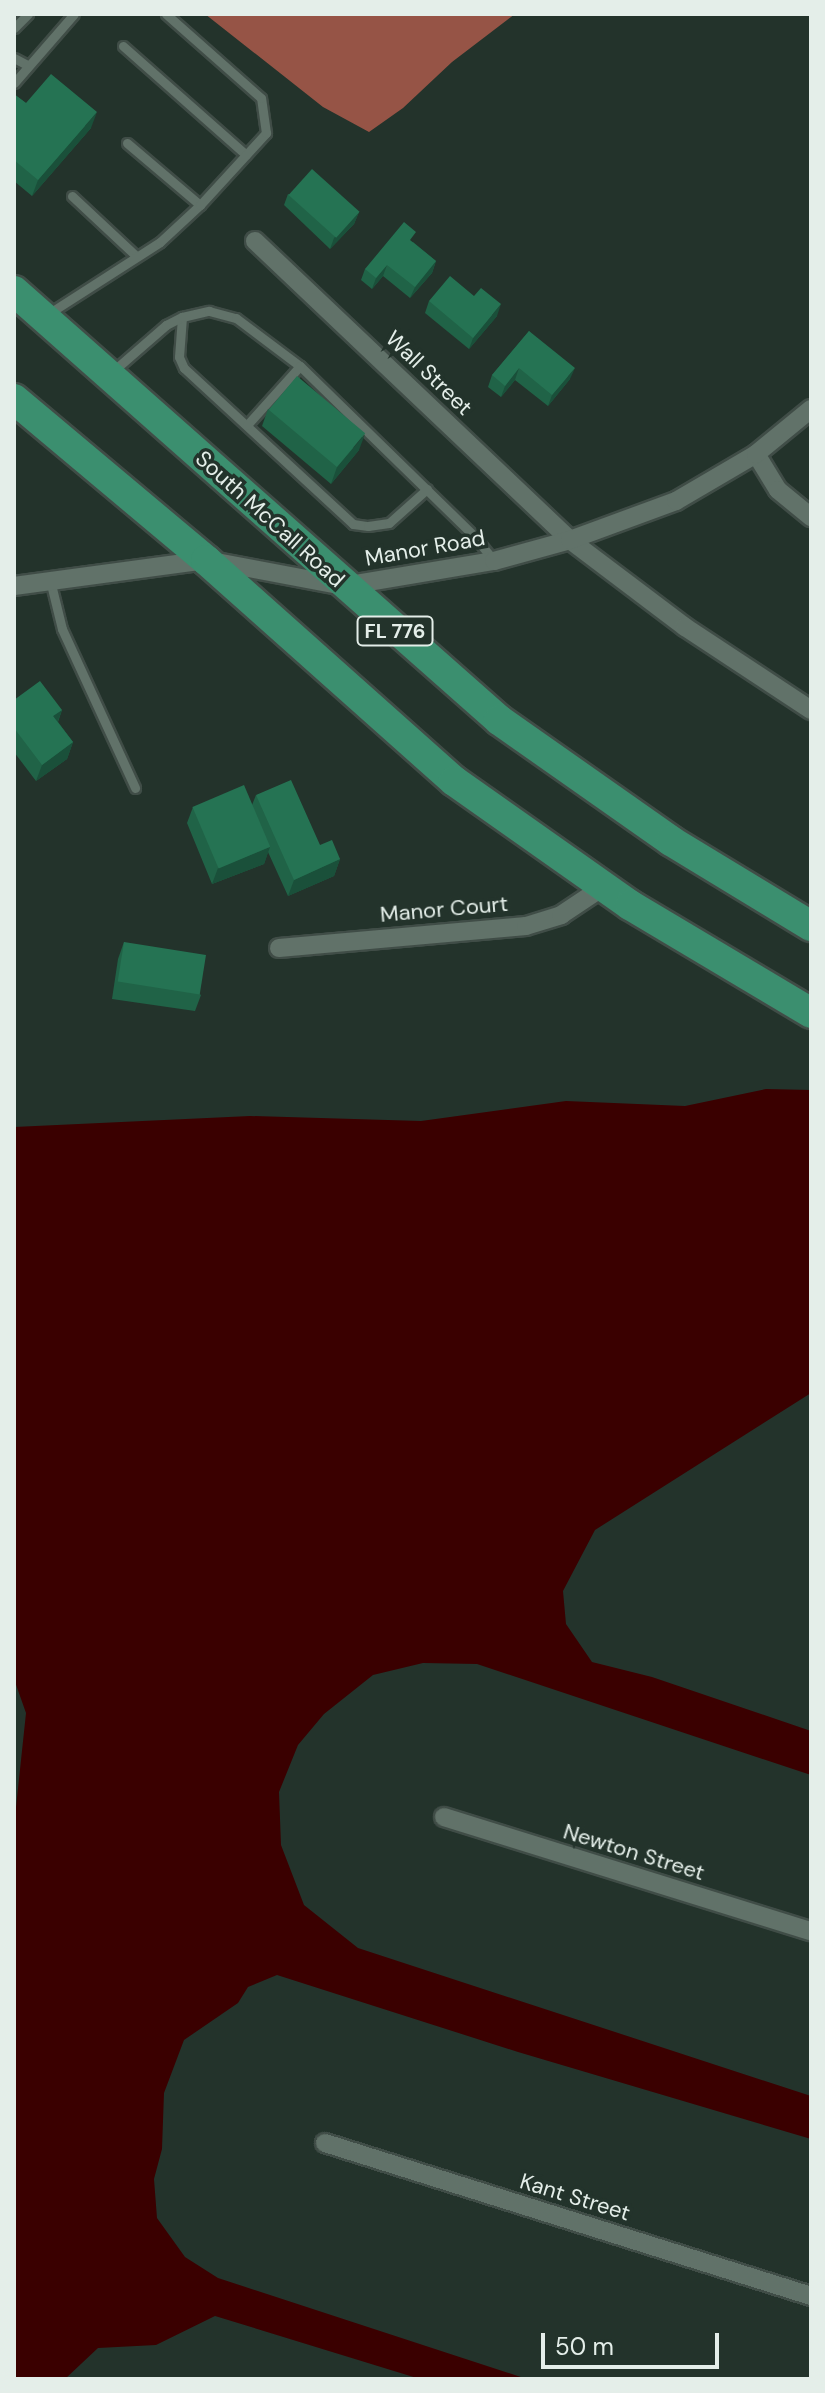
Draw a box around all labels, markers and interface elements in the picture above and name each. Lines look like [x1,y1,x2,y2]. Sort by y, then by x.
street label: Wall Street [380,325,478,421]
street label: South McCall Road [190,445,350,593]
street label: Manor Road [363,524,487,572]
road number: FL 776 [355,615,435,647]
street label: Manor Court [379,890,509,928]
street label: Newton Street [560,1818,708,1886]
street label: Kant Street [517,2168,633,2226]
scale bar [545,2317,723,2367]
text: 50 m [555,2331,614,2362]

